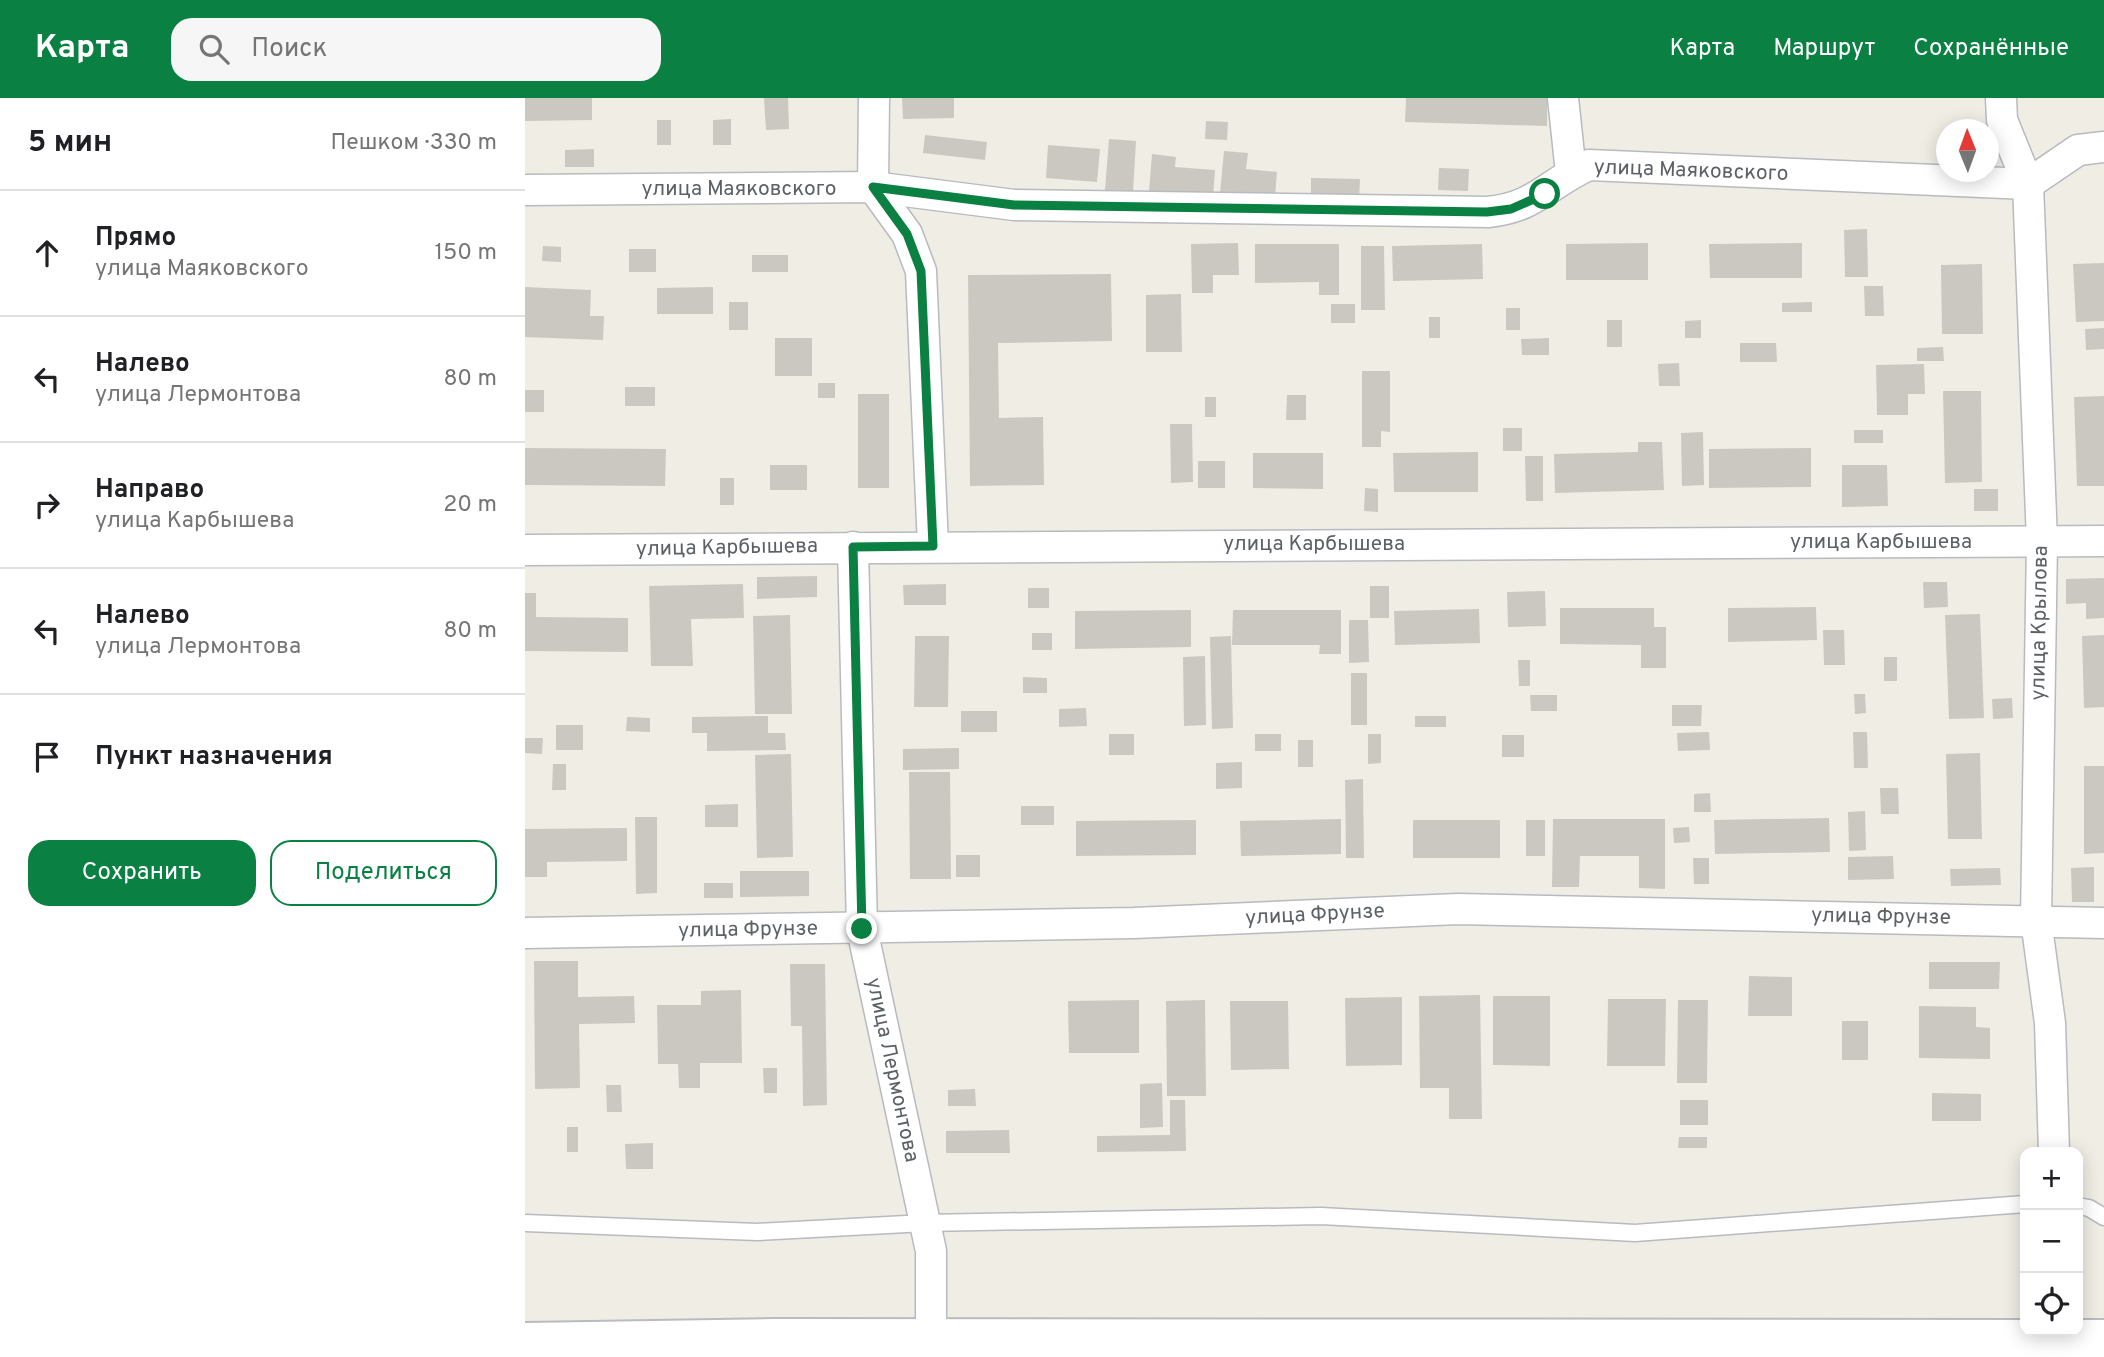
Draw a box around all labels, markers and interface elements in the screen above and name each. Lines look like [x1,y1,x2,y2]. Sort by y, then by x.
search box [171,18,661,81]
text: Карта [35,28,129,70]
icon: search [195,30,233,68]
text: Поиск [251,33,327,66]
text: Карта [1669,34,1735,64]
text: Маршрут [1773,34,1875,64]
text: Сохранённые [1913,34,2069,64]
north arrow [1936,119,1999,182]
text: 5 мин [28,125,112,162]
text: Пешком · 330 m [330,129,497,158]
street label: улица Маяковского [1593,154,1789,188]
street label: улица Маяковского [642,176,836,203]
route start [1529,178,1560,209]
text: Прямо [95,222,176,255]
icon: ahead [28,234,66,272]
text: 150 m [435,239,497,268]
text: улица Маяковского [95,255,308,284]
text: Налево [95,348,190,381]
icon: left [28,360,66,398]
text: 80 m [444,365,497,394]
text: улица Лермонтова [95,381,301,410]
text: Направо [95,474,204,507]
icon: right [28,486,66,524]
text: 20 m [443,491,497,520]
text: улица Карбышева [95,507,294,536]
street label: улица Карбышева [1790,529,1972,556]
street label: улица Карбышева [1223,531,1405,558]
street label: улица Карбышева [636,533,818,563]
street label: улица Крылова [2025,545,2055,701]
text: Налево [95,600,190,633]
icon: left [28,612,66,650]
text: 80 m [444,617,497,646]
text: улица Лермонтова [95,633,301,662]
icon: arrive [28,738,66,776]
text: Пункт назначения [95,741,333,774]
button: Сохранить [28,840,256,906]
button: Поделиться [270,840,497,906]
street label: улица Фрунзе [1244,898,1386,932]
street label: улица Фрунзе [1811,902,1951,932]
route end [846,913,877,944]
street label: улица Фрунзе [678,915,818,945]
street label: улица Лермонтова [859,975,925,1165]
map controls [2020,1147,2083,1336]
button: + [2020,1147,2083,1210]
button: − [2020,1210,2083,1273]
button: locate [2020,1273,2083,1336]

